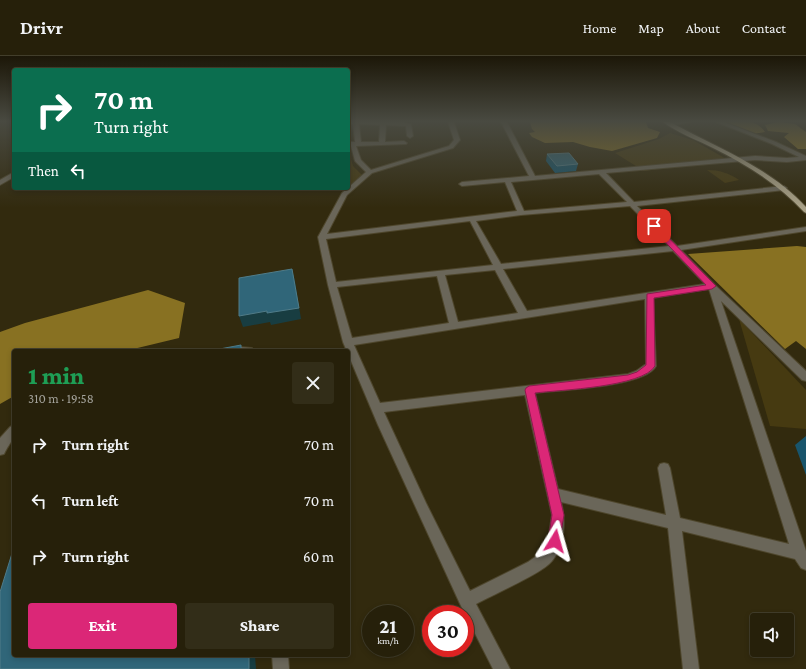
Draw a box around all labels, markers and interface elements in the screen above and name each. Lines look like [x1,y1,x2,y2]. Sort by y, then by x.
text: Drivr [20,17,63,38]
text: Home [583,20,616,36]
text: Map [638,20,664,36]
text: About [686,20,720,36]
text: Contact [742,20,786,36]
icon: right [28,84,80,136]
text: 70 m [94,84,153,115]
text: Turn right [94,117,168,137]
icon: left [67,160,89,182]
text: Then [28,163,59,179]
pin [637,209,671,243]
icon: arrive [643,215,665,237]
text: 1 min [28,362,84,389]
button: close [292,362,334,404]
text: 310 m · 19:58 [28,391,94,406]
icon: right [28,434,50,456]
text: Turn right [62,437,129,453]
text: 70 m [304,437,334,453]
icon: left [28,490,50,512]
text: Turn left [62,493,118,509]
text: 70 m [304,493,334,509]
position arrow [534,520,576,562]
icon: right [28,546,50,568]
text: Turn right [62,549,129,565]
text: 60 m [303,549,334,565]
button: Exit [28,603,177,649]
button: Share [185,603,334,649]
speed limit sign: 30 [422,605,474,657]
map controls [750,613,794,657]
button: sound [750,613,794,657]
text: 21 [379,615,397,637]
text: km/h [377,635,399,646]

